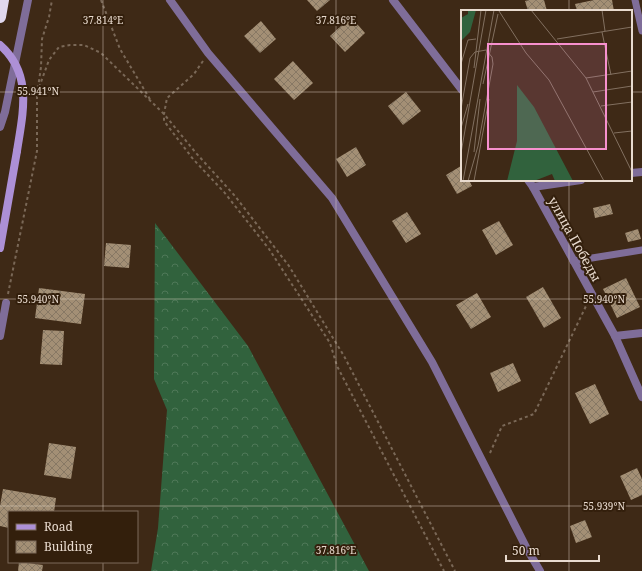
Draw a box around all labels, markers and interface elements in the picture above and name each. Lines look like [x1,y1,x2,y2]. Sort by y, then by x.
inset map [461,10,632,181]
text: 37.814°E [83,13,123,27]
text: 37.816°E [316,13,356,27]
text: 55.941°N [17,84,59,98]
street label: улица Победы [544,193,606,285]
text: 55.940°N [17,292,59,306]
text: 55.940°N [583,292,625,306]
text: 55.939°N [583,499,625,513]
legend [8,511,138,563]
text: Road [44,518,74,535]
scale bar [506,537,599,563]
text: Building [44,538,93,555]
text: 50 m [512,542,540,559]
text: 37.816°E [316,543,356,557]

